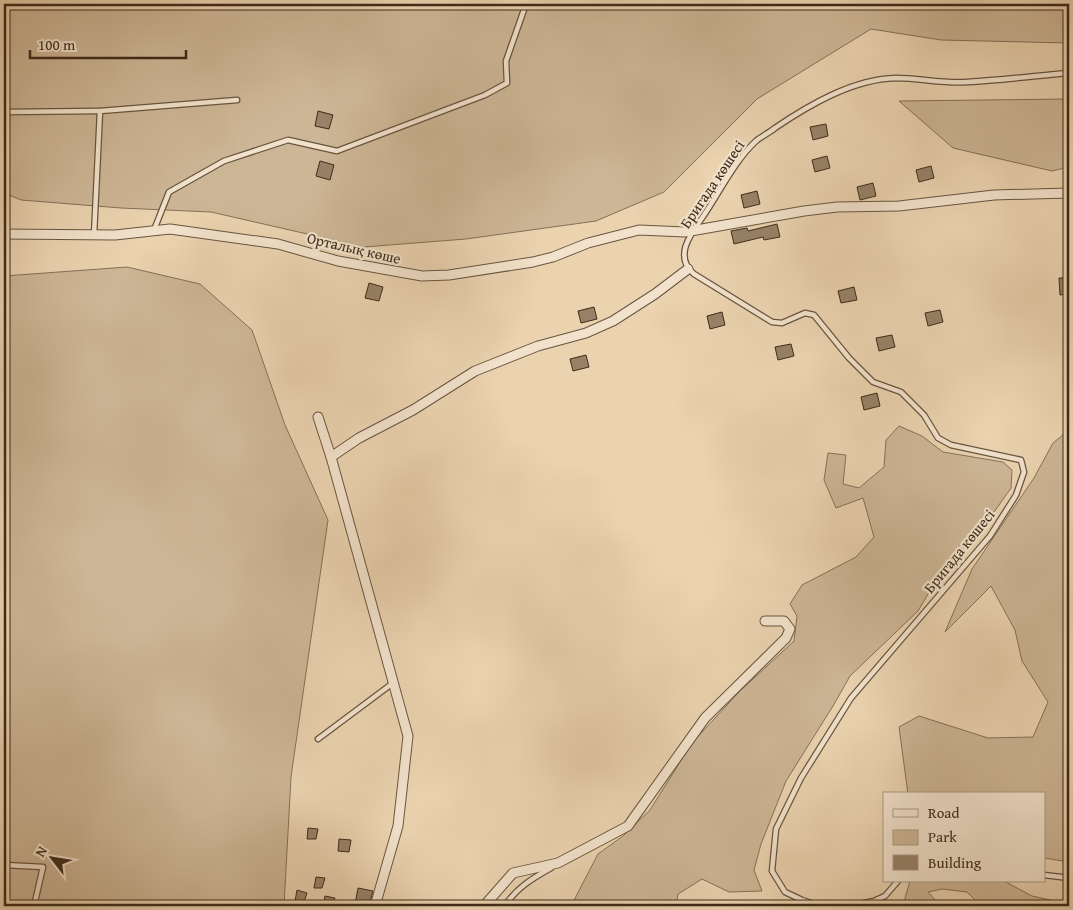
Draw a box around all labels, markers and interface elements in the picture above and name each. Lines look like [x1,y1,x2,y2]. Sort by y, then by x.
scale bar [30,28,186,60]
text: 100 m [38,34,76,55]
street label: Бригада көшесі [675,136,749,232]
street label: Орталық көше [305,227,403,269]
street label: Бригада көшесі [919,505,999,597]
legend [883,792,1046,882]
text: Road [928,802,959,823]
text: Park [928,826,957,847]
north arrow [28,832,78,882]
text: N [30,842,52,860]
text: Building [928,852,982,873]

